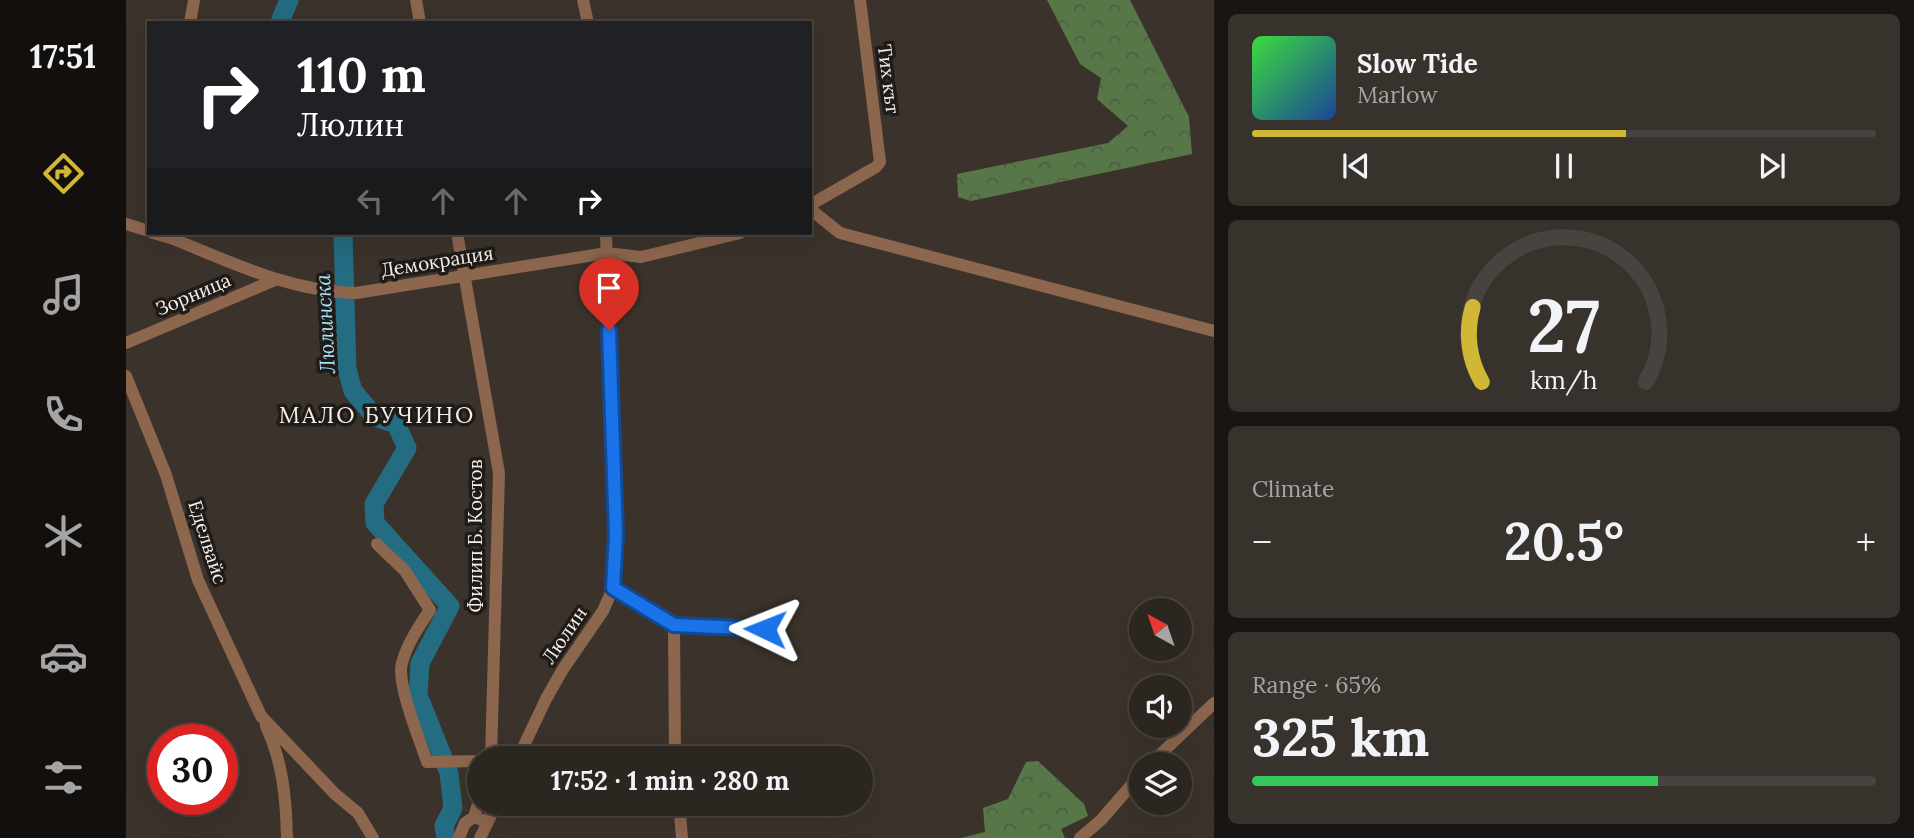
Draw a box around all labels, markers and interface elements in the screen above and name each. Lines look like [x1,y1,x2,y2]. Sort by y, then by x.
text: 17:51 [30,36,96,77]
text: 110 m [297,43,426,105]
street label: Тих кът [873,43,905,115]
text: Slow Tide [1357,47,1478,80]
icon: right [182,49,273,140]
text: Marlow [1357,80,1438,109]
text: Люлин [297,104,404,145]
icon: previous [1337,147,1375,185]
icon: pause [1545,147,1583,185]
icon: next [1753,147,1791,185]
icon: directions [39,149,88,198]
icon: left [351,182,389,220]
icon: ahead [424,182,462,220]
icon: ahead [497,182,535,220]
icon: right [570,182,608,220]
street label: Демокрация [379,240,495,282]
pin [579,258,639,330]
street label: Зорница [152,267,234,321]
icon: arrive [590,269,628,307]
icon: music [39,270,88,319]
water label: Люлинска [309,273,341,375]
text: 27 [1528,279,1600,372]
text: km/h [1530,364,1598,396]
icon: phone [39,390,88,439]
district label: МАЛО БУЧИНО [279,400,475,429]
street label: Филип Б. Костов [463,459,487,613]
text: Climate [1252,474,1334,503]
street label: Еделвайс [183,497,233,587]
text: 20.5° [1504,508,1624,574]
icon: climate [39,511,88,560]
text: − [1252,518,1272,566]
text: + [1856,518,1876,566]
position arrow [728,592,802,666]
north arrow [1129,598,1192,662]
map controls [1129,598,1192,815]
street label: Люлин [536,602,592,668]
icon: car [39,632,88,681]
text: Range · 65% [1252,670,1381,699]
button: sound [1129,675,1192,738]
text: 325 km [1252,704,1429,770]
speed limit sign: 30 [147,724,238,815]
button: layers [1129,752,1192,815]
icon: filters [39,753,88,802]
text: 17:52 · 1 min · 280 m [551,764,789,797]

